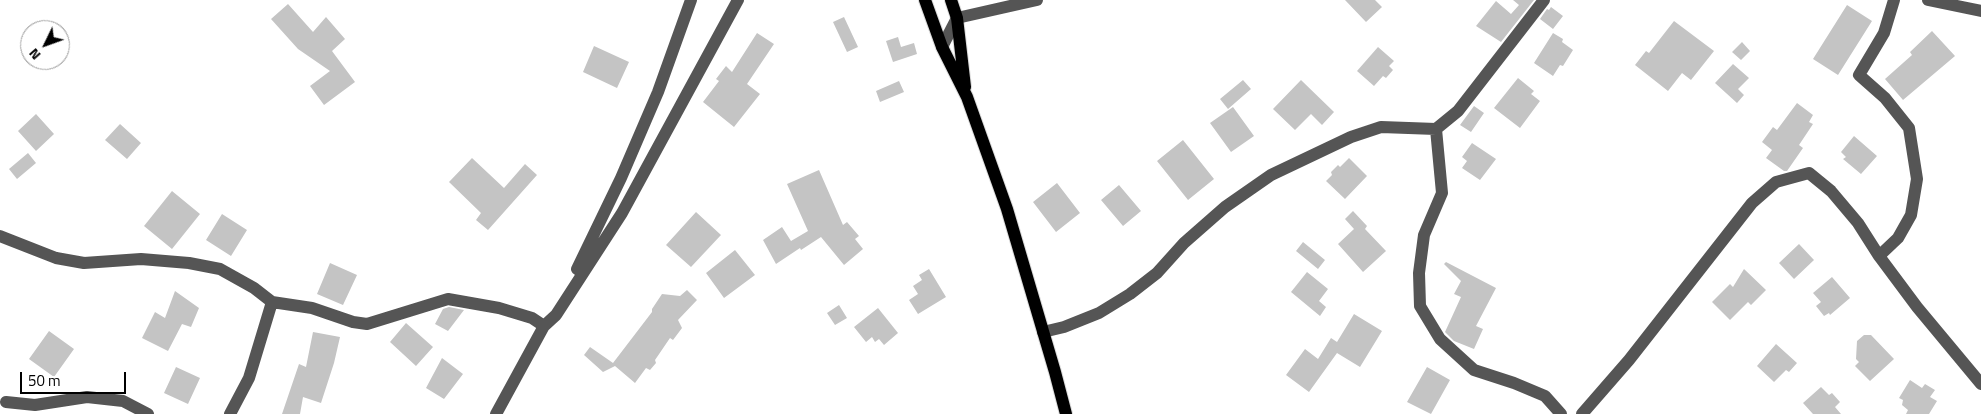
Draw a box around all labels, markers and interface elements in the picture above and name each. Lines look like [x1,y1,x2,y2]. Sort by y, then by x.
north arrow [20,20,70,70]
text: N [23,44,45,65]
scale bar [22,362,129,394]
text: 50 m [28,369,61,392]

